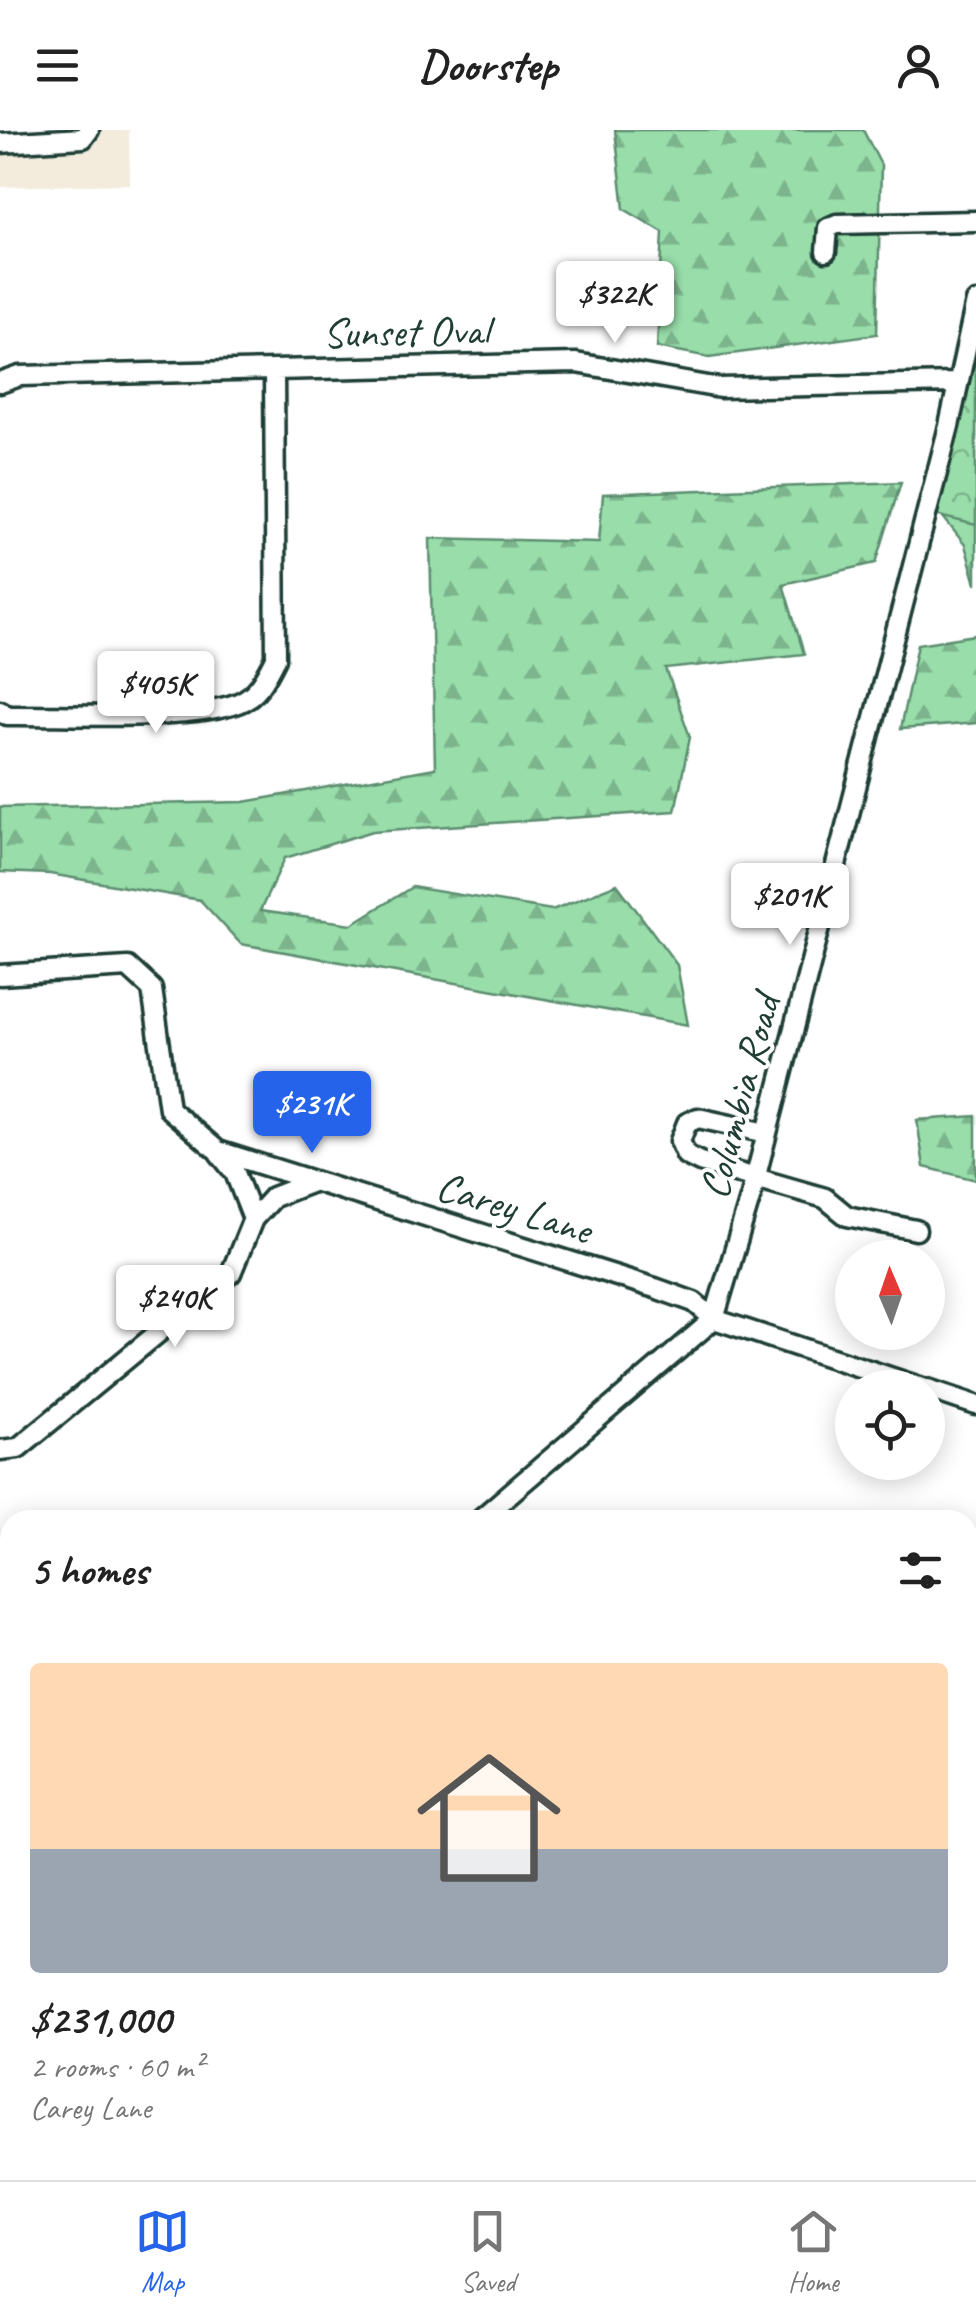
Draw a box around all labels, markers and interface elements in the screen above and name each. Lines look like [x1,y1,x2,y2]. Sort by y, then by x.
text: Doorstep [419,37,557,94]
icon: menu [30,38,85,93]
icon: person [891,38,946,93]
pin: $322K [545,261,685,346]
text: $322K [578,273,652,314]
street label: Sunset Oval [322,304,497,360]
pin: $405K [86,651,226,736]
text: $405K [119,663,193,704]
pin: $201K [720,863,860,948]
text: $201K [753,875,827,916]
street label: Columbia Road [687,983,794,1204]
pin: $231K [242,1071,382,1156]
text: $231K [275,1083,349,1124]
street label: Carey Lane [430,1159,601,1258]
north arrow [835,1240,945,1350]
map controls [835,1240,945,1480]
pin: $240K [105,1265,245,1350]
text: $240K [138,1277,212,1318]
button: locate [835,1370,945,1480]
icon: filters [893,1543,948,1598]
text: 5 homes [30,1544,148,1597]
icon: home [399,1728,579,1908]
text: $231,000 [30,1993,171,2046]
text: 2 rooms · 60 m² [30,2046,203,2087]
text: Carey Lane [30,2087,151,2128]
tab: Map [135,2204,190,2299]
tab: Saved [460,2204,515,2299]
tab: Home [786,2204,841,2299]

